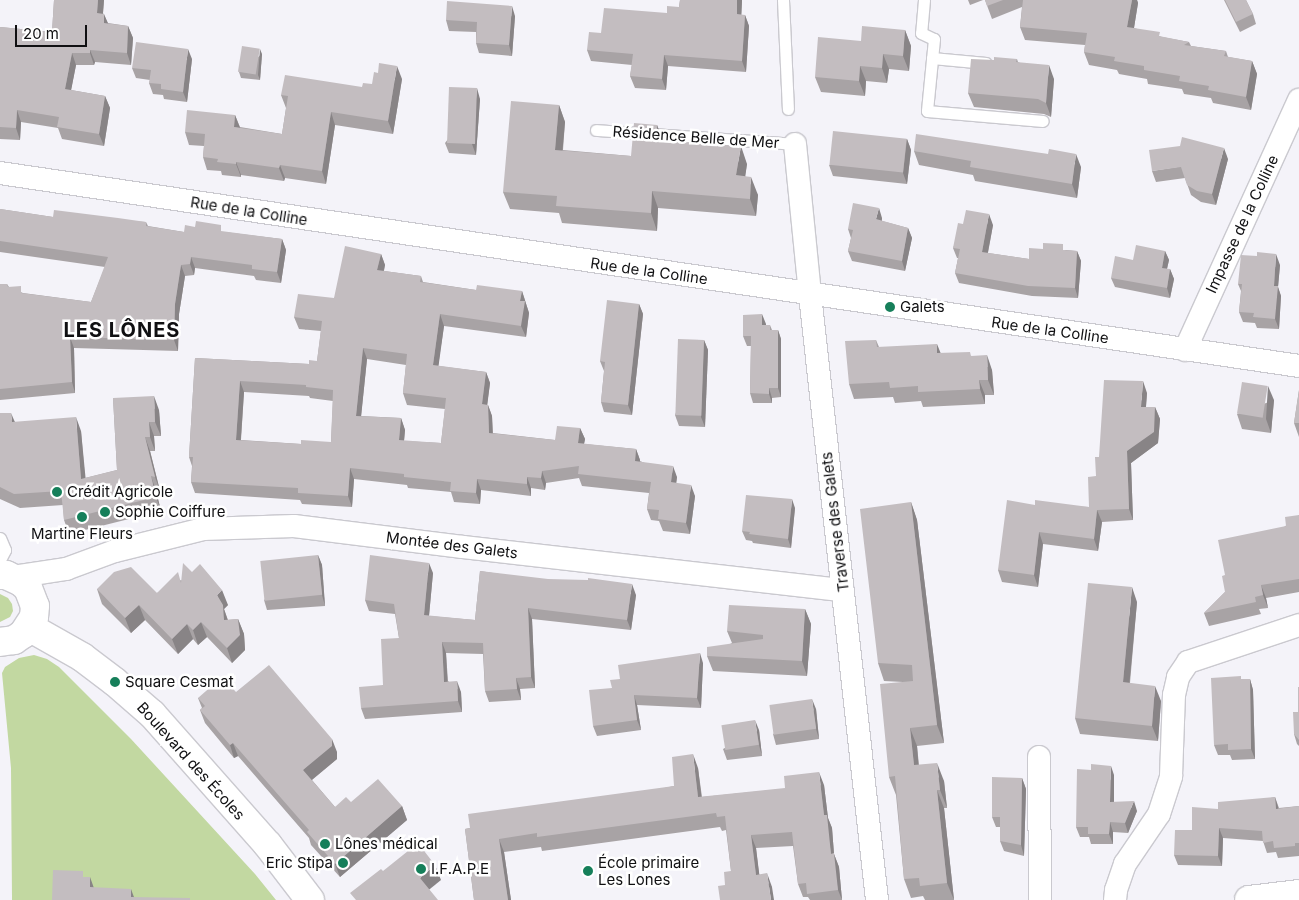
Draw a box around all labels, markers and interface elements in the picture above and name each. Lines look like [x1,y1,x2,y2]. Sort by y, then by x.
scale bar [18,15,90,47]
text: 20 m [23,24,59,43]
street label: Résidence Belle de Mer [612,122,780,152]
street label: Impasse de la Colline [1202,152,1282,296]
street label: Rue de la Colline [189,193,309,229]
street label: Rue de la Colline [589,254,709,288]
place label: Galets [900,298,945,316]
marker: Galets [884,301,896,313]
street label: Rue de la Colline [990,313,1110,347]
district label: LES LÔNES [62,318,182,342]
street label: Traverse des Galets [817,451,853,593]
place label: Crédit Agricole [67,483,173,501]
marker: Crédit Agricole [51,486,63,498]
place label: Sophie Coiffure [115,503,225,521]
marker: Sophie Coiffure [99,506,111,518]
marker: Martine Fleurs [76,511,88,523]
place label: Martine Fleurs [31,525,133,543]
street label: Montée des Galets [385,528,519,562]
place label: Square Cesmat [125,673,234,691]
marker: Square Cesmat [109,676,121,688]
street label: Boulevard des Écoles [133,698,249,824]
place label: Lônes médical [335,835,438,853]
marker: Lônes médical [319,838,331,850]
place label: École primaire Les Lones [598,853,699,888]
place label: Eric Stipa [266,854,333,872]
marker: Eric Stipa [337,857,349,869]
place label: I.F.A.P.E [431,860,489,878]
marker: I.F.A.P.E [415,863,427,875]
marker: École primaire Les Lones [582,865,594,877]

